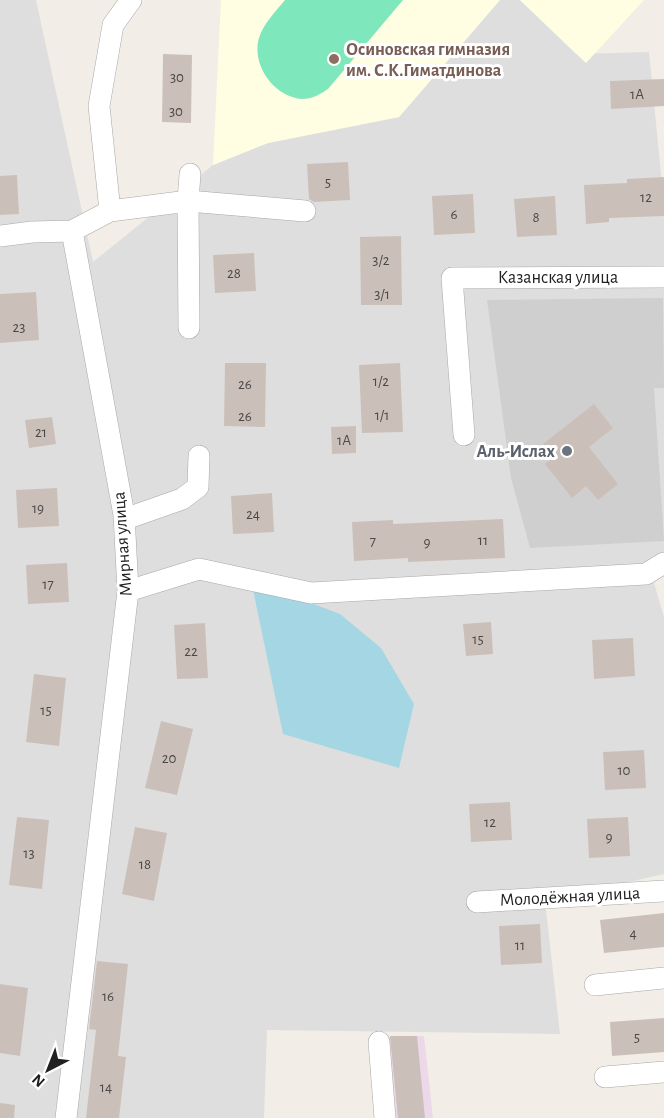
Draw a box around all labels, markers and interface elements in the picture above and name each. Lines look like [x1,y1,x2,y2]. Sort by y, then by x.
place label: Осиновская гимназия им. С.К.Гиматдинова [346,41,510,80]
marker: Осиновская гимназия им. С.К.Гиматдинова [327,52,341,66]
house number: 30 [170,70,184,85]
house number: 1А [630,87,644,102]
house number: 30 [169,104,183,119]
house number: 5 [325,175,331,190]
house number: 12 [640,190,652,205]
house number: 6 [450,207,458,222]
house number: 8 [532,210,540,225]
house number: 3/2 [372,253,390,268]
house number: 28 [227,266,241,281]
street label: Казанская улица [498,269,618,287]
house number: 3/1 [374,287,390,302]
house number: 23 [12,320,26,335]
house number: 1/2 [373,374,389,389]
house number: 26 [238,377,252,392]
house number: 1/1 [375,408,389,423]
house number: 26 [238,409,252,424]
house number: 21 [35,425,47,440]
house number: 1А [337,433,351,448]
place label: Аль-Ислах [476,443,556,461]
marker: Аль-Ислах [560,444,574,458]
street label: Мирная улица [110,491,136,597]
house number: 19 [32,501,44,516]
house number: 24 [246,507,260,522]
house number: 11 [478,533,488,548]
house number: 7 [370,534,376,549]
house number: 9 [423,535,431,550]
house number: 17 [42,577,54,592]
house number: 15 [472,632,484,647]
house number: 22 [184,644,198,659]
house number: 15 [40,703,52,718]
house number: 20 [162,751,176,766]
house number: 10 [617,763,631,778]
house number: 12 [484,815,496,830]
house number: 9 [605,830,613,845]
house number: 13 [23,846,35,861]
house number: 18 [139,857,151,872]
street label: Молодёжная улица [499,884,641,910]
house number: 4 [629,926,637,941]
house number: 11 [515,938,525,953]
house number: 16 [102,989,114,1004]
house number: 5 [634,1030,640,1045]
north arrow [18,1040,78,1100]
text: N [29,1071,48,1090]
house number: 14 [100,1080,112,1095]

